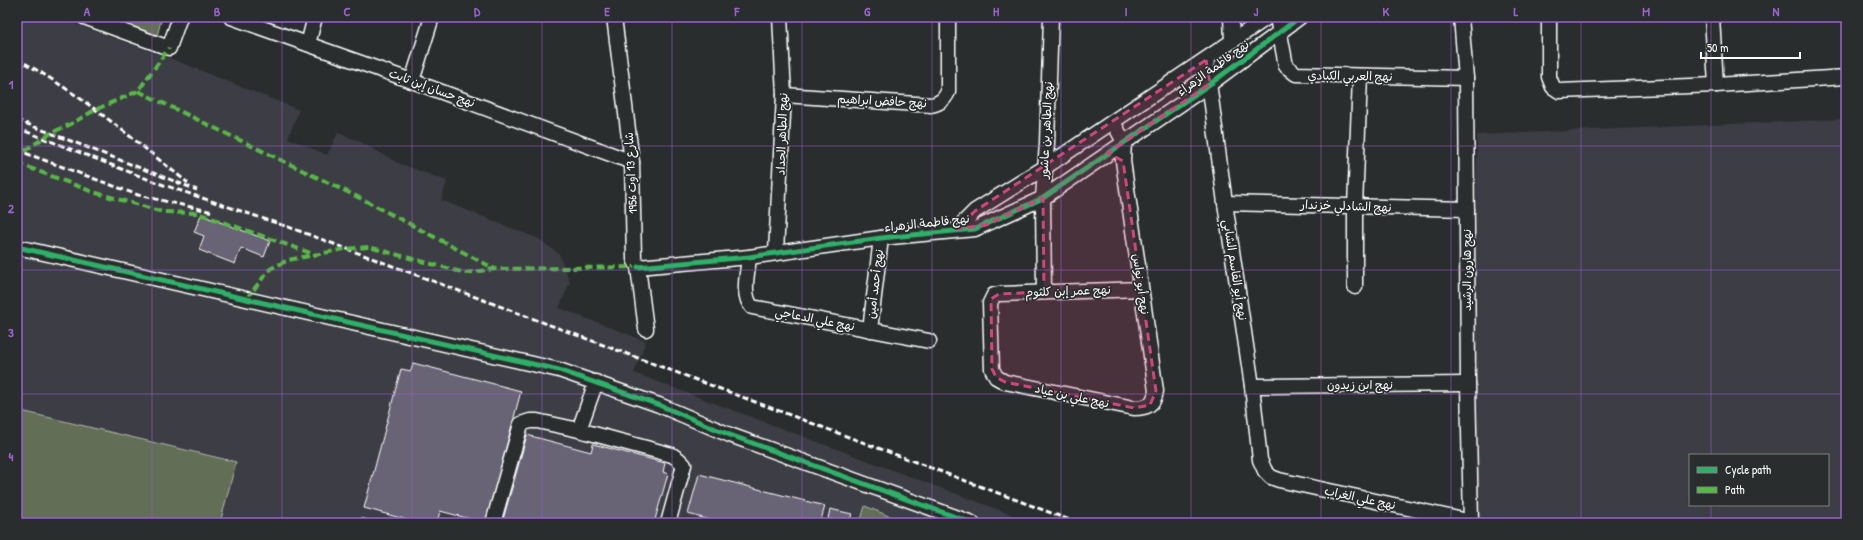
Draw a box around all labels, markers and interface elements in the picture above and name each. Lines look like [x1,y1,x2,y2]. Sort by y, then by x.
text: A [84,2,91,20]
text: B [214,2,221,20]
text: C [343,2,351,20]
text: D [474,2,481,20]
text: E [604,2,610,20]
text: F [734,2,741,20]
text: G [864,2,871,20]
text: H [993,2,999,20]
text: I [1124,2,1128,20]
text: J [1254,2,1259,20]
text: K [1383,2,1390,20]
text: L [1514,2,1519,20]
text: M [1642,2,1650,20]
text: N [1773,2,1780,20]
scale bar [1701,34,1800,60]
street label: نهج فاطمة الزهراء [1173,36,1253,100]
text: 50 m [1707,39,1728,56]
street label: نهج حسان إبن ثابت [386,64,478,112]
street label: نهج العربي الكبادي [1307,66,1393,88]
text: 1 [9,75,14,93]
street label: نهج الطاهر بن عاشور [1034,81,1058,180]
street label: نهج حافض ابراهيم [837,90,927,112]
street label: نهج الطاهر الحداد [772,92,792,176]
street label: شارع 13 اوت 1956 [620,132,642,214]
street label: نهج الشادلي خزندار [1299,195,1392,219]
text: 2 [8,199,15,217]
street label: نهج فاطمة الزهراء [883,210,971,236]
street label: نهج أبو القاسم الشابي [1216,218,1252,322]
street label: نهج هارون الرشيد [1458,229,1476,311]
street label: نهج أحمد أمين [862,248,888,320]
street label: نهج أبو نواس [1128,252,1154,316]
street label: نهج عمر إبن كلثوم [1025,281,1111,301]
street label: نهج علي الدعاجي [773,302,856,338]
text: 3 [8,323,14,341]
street label: نهج ابن زيدون [1327,376,1393,394]
street label: نهج علي بن عياد [1033,379,1111,415]
text: 4 [9,447,14,465]
legend [1689,454,1829,506]
text: Cycle path [1725,461,1771,478]
text: Path [1725,481,1745,498]
street label: نهج علي الغراب [1322,482,1397,516]

